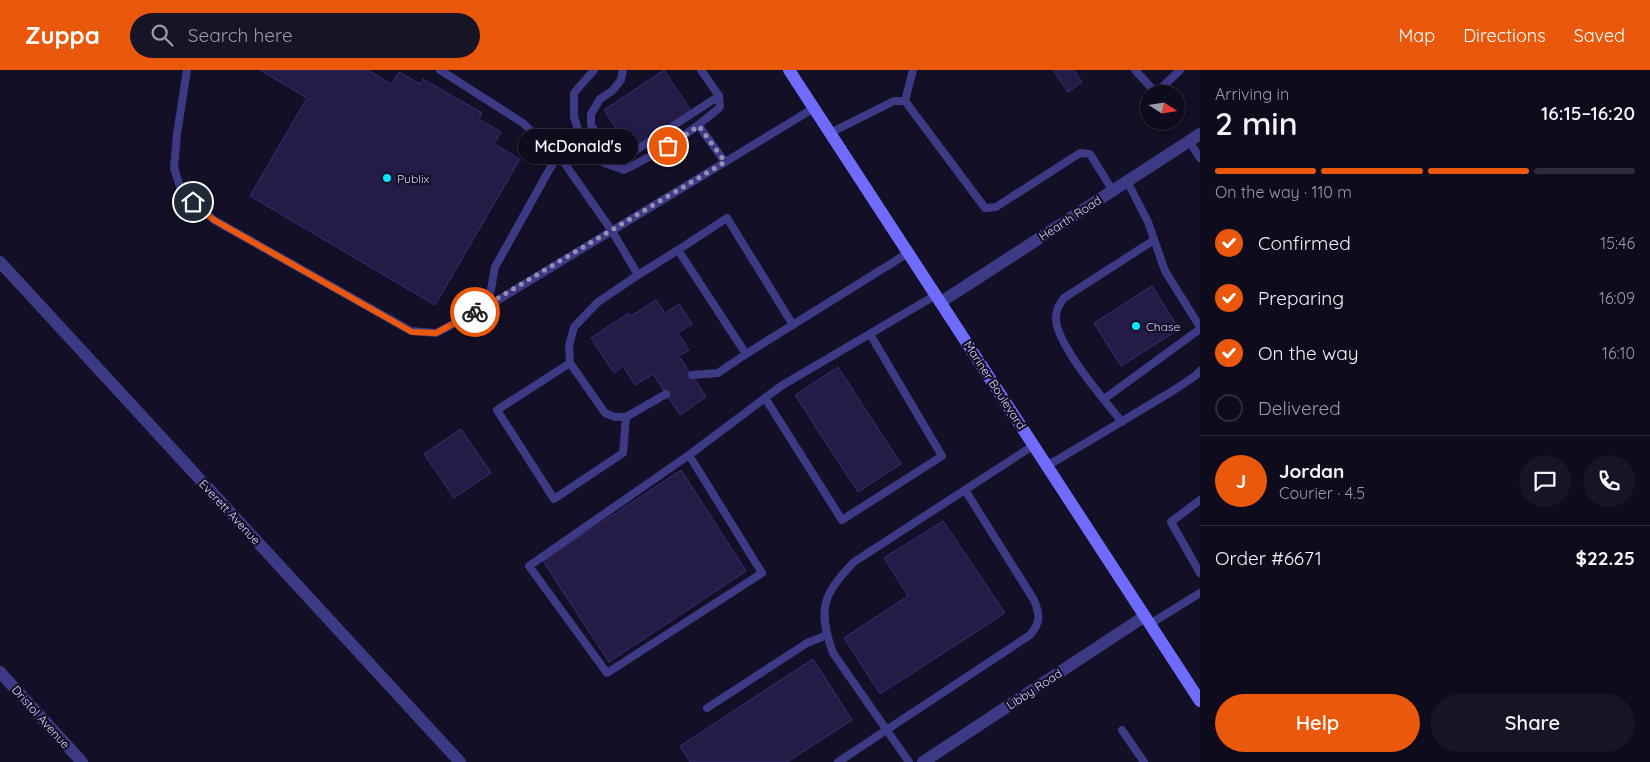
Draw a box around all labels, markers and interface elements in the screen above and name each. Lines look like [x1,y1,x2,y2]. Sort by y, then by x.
search box [130,13,480,58]
text: Zuppa [25,20,100,50]
icon: search [148,21,176,49]
text: Search here [188,23,293,47]
text: Map [1398,24,1435,47]
text: Directions [1463,24,1546,47]
text: Saved [1574,24,1625,47]
text: Arriving in [1215,84,1289,104]
north arrow [1140,85,1185,130]
map controls [1140,85,1185,130]
text: 16:15–16:20 [1541,101,1635,125]
text: 2 min [1215,103,1298,143]
pin [647,125,689,167]
callout: McDonald's [518,128,638,164]
icon: bag [654,132,682,160]
text: McDonald's [534,136,622,156]
place label: Publix [397,171,430,186]
marker: Publix [381,172,393,184]
pin [172,181,214,223]
text: On the way · 110 m [1215,182,1352,202]
icon: home [179,188,207,216]
street label: Hearth Road [1036,192,1104,244]
icon: check [1215,229,1243,257]
text: Confirmed [1258,231,1351,255]
text: 15:46 [1600,233,1635,253]
icon: check [1215,284,1243,312]
text: Preparing [1258,286,1344,310]
courier [450,287,500,337]
text: 16:09 [1599,288,1635,308]
icon: bike [461,298,489,326]
place label: Chase [1146,319,1181,334]
marker: Chase [1130,320,1142,332]
street label: Mariner Boulevard [961,338,1029,432]
icon: check [1215,339,1243,367]
text: On the way [1258,341,1359,365]
text: 16:10 [1602,343,1635,363]
text: Delivered [1258,396,1341,420]
button: chat [1519,455,1571,507]
button: phone [1583,455,1635,507]
text: Jordan [1279,459,1344,483]
text: J [1236,469,1246,493]
street label: Everett Avenue [196,476,264,548]
text: Courier · 4.5 [1279,483,1365,503]
text: Order #6671 [1215,546,1322,570]
text: $22.25 [1576,546,1635,570]
street label: Libby Road [1003,665,1065,713]
street label: Dristol Avenue [9,682,73,752]
button: Help [1215,694,1420,752]
button: Share [1430,694,1635,752]

